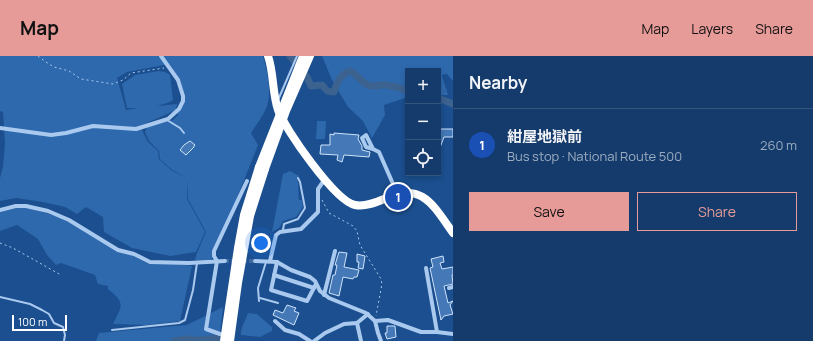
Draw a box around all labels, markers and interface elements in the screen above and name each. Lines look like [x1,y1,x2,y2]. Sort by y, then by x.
text: Map [20,15,59,41]
text: Map [641,19,669,38]
text: Layers [691,19,733,38]
text: Share [755,19,793,38]
map controls [405,68,441,176]
button: + [405,68,441,104]
text: Nearby [469,71,527,94]
button: − [405,104,441,140]
text: 紺屋地獄前 [507,126,582,147]
text: 1 [479,136,485,154]
text: 260 m [760,136,797,154]
button: locate [405,140,441,176]
text: Bus stop · National Route 500 [507,147,682,165]
pin: 1 [385,182,411,212]
button: Save [469,192,629,231]
button: Share [637,192,797,231]
your location [251,233,271,253]
scale bar [12,313,67,332]
text: 100 m [18,314,47,329]

